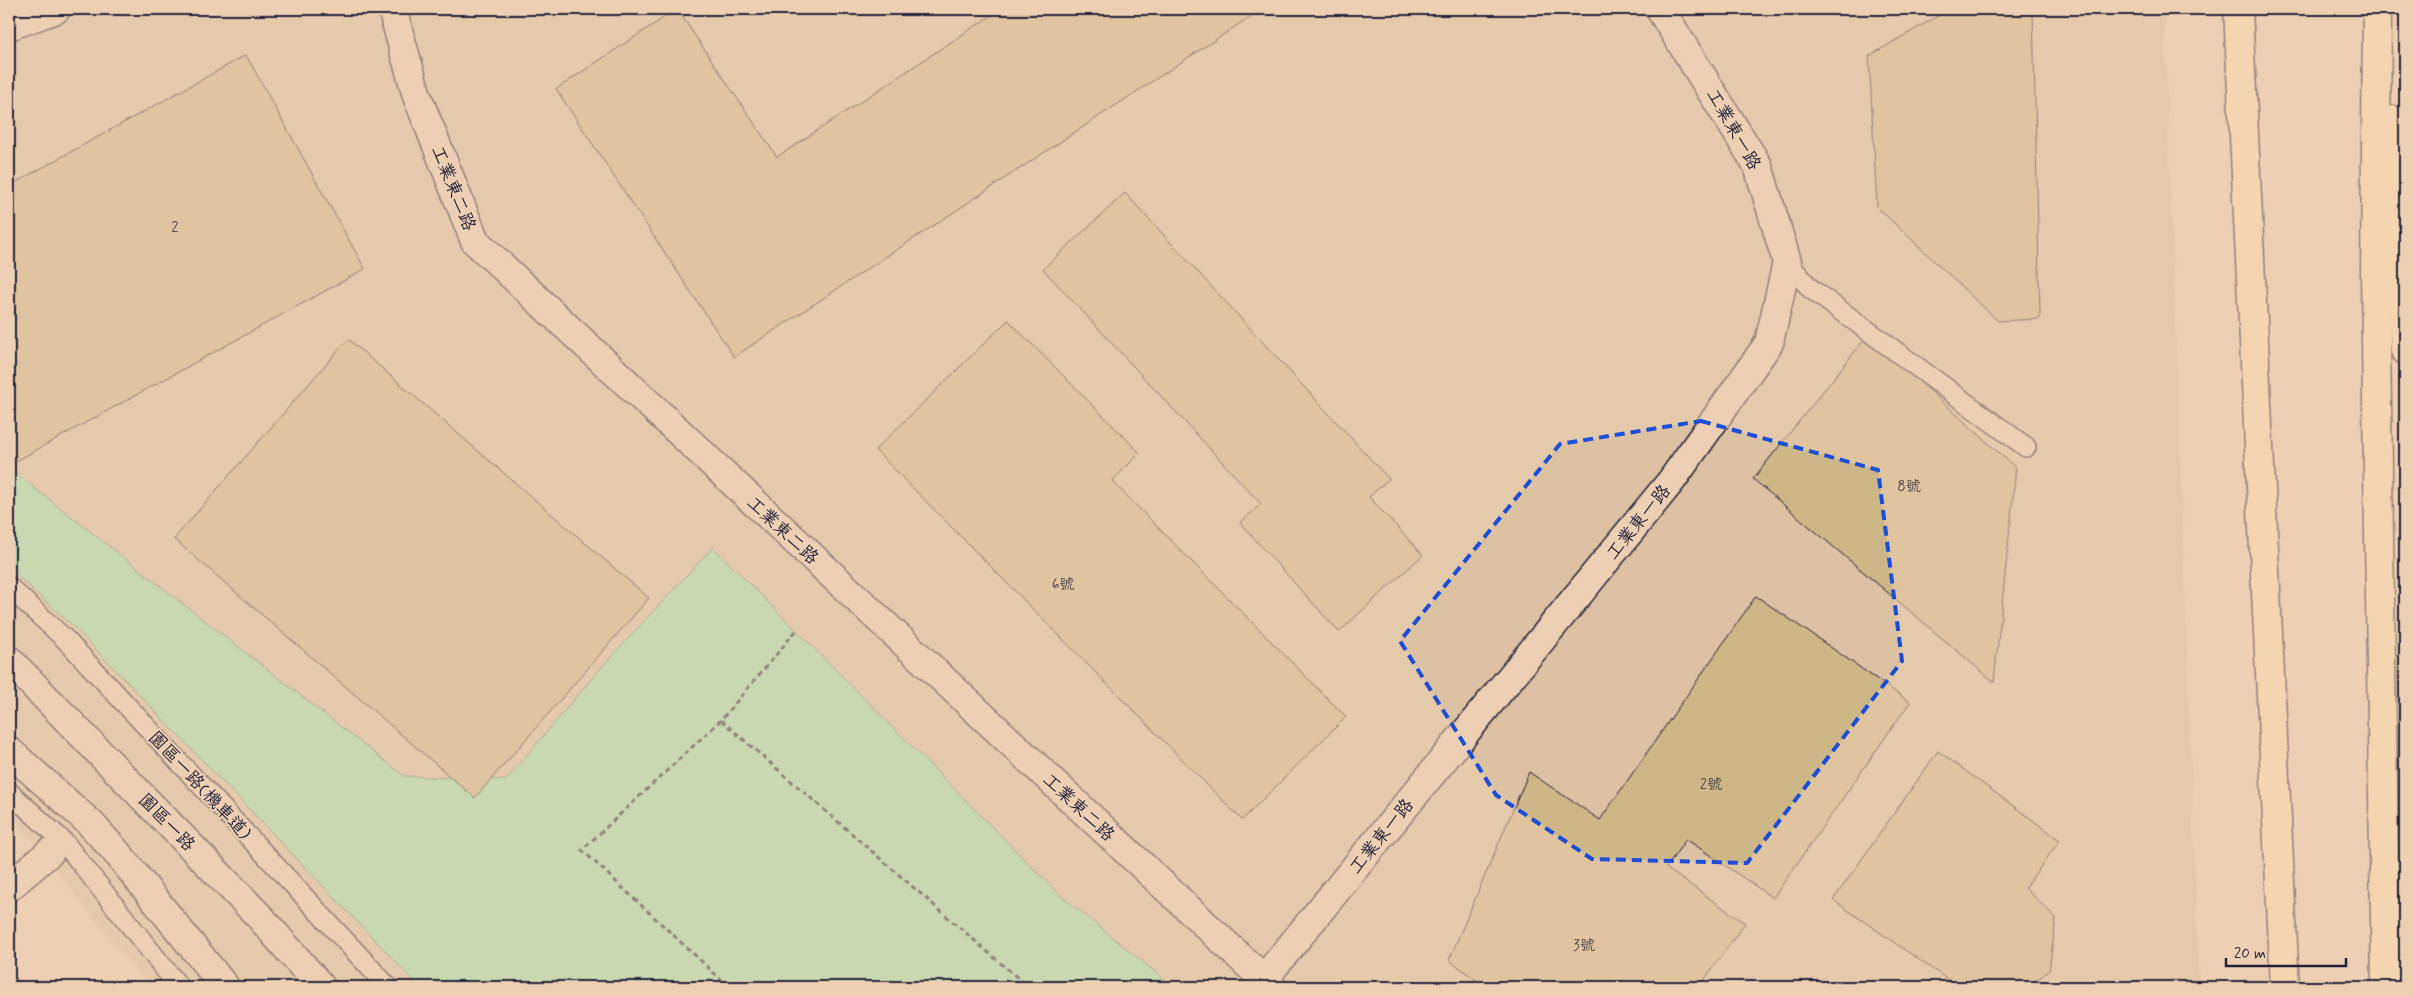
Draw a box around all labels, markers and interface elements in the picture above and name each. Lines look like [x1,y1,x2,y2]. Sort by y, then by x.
street label: 工業東一路 [1700,85,1766,174]
street label: 工業東二路 [425,142,481,235]
house number: 2 [171,218,179,238]
house number: 8號 [1897,477,1921,497]
street label: 工業東一路 [1601,480,1676,565]
street label: 工業東二路 [741,491,823,570]
house number: 6號 [1052,575,1074,595]
street label: 園區一路(機車道) [144,726,256,844]
street label: 工業東二路 [1037,768,1119,847]
house number: 2號 [1700,775,1722,795]
street label: 園區一路 [134,789,200,855]
street label: 工業東一路 [1344,794,1419,879]
house number: 3號 [1573,936,1595,956]
scale bar [2226,936,2346,968]
text: 20 m [2234,944,2266,964]

